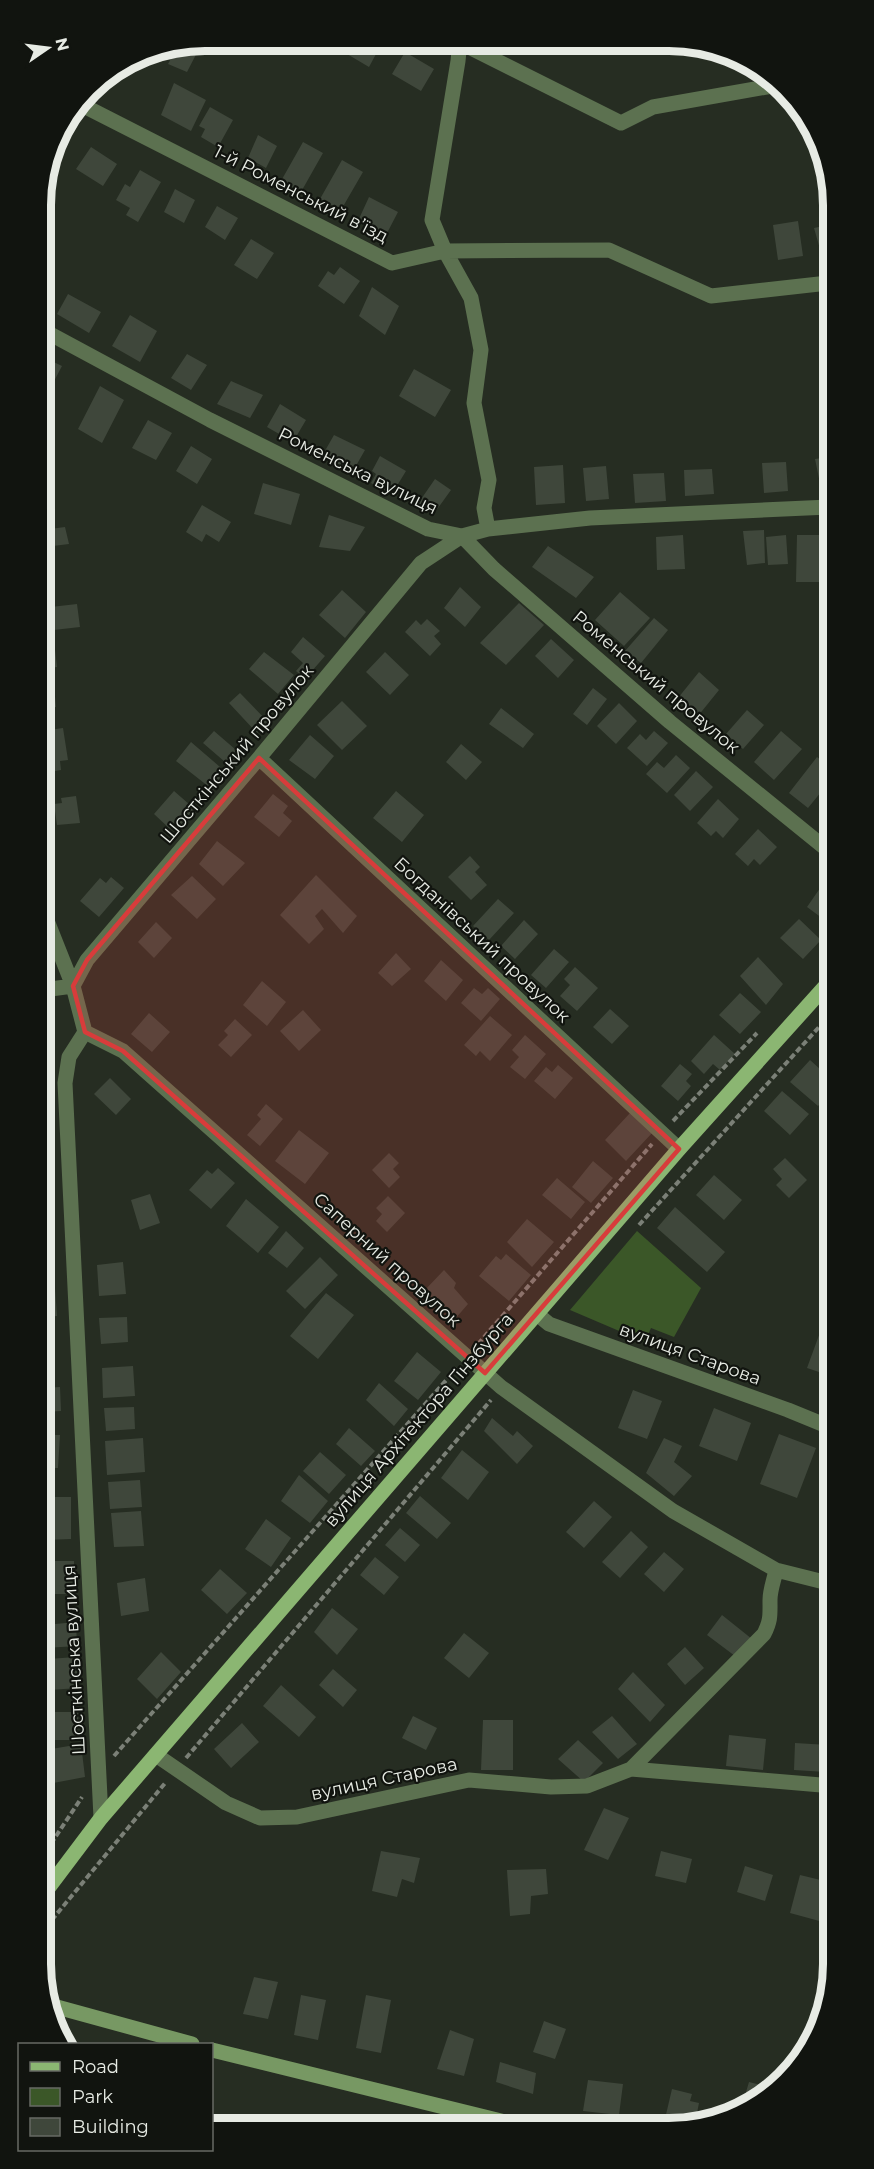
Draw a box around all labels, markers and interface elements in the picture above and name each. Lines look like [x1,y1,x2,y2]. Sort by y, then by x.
north arrow [18,18,78,78]
text: N [51,36,73,53]
street label: 1-й Роменський в’їзд [210,140,392,248]
street label: Роменська вулиця [275,423,441,519]
street label: Роменський провулок [568,606,744,759]
street label: Шосткінський провулок [156,660,319,848]
street label: Богданівський провулок [389,853,575,1028]
street label: Саперний провулок [309,1188,465,1332]
street label: вулиця Архітектора Гінзбурга [320,1308,518,1532]
street label: вулиця Старова [616,1318,764,1390]
street label: Шосткінська вулиця [58,1564,90,1756]
street label: вулиця Старова [309,1753,459,1805]
legend [18,2043,213,2151]
text: Road [72,2056,119,2078]
text: Park [72,2086,113,2108]
text: Building [72,2116,149,2138]

